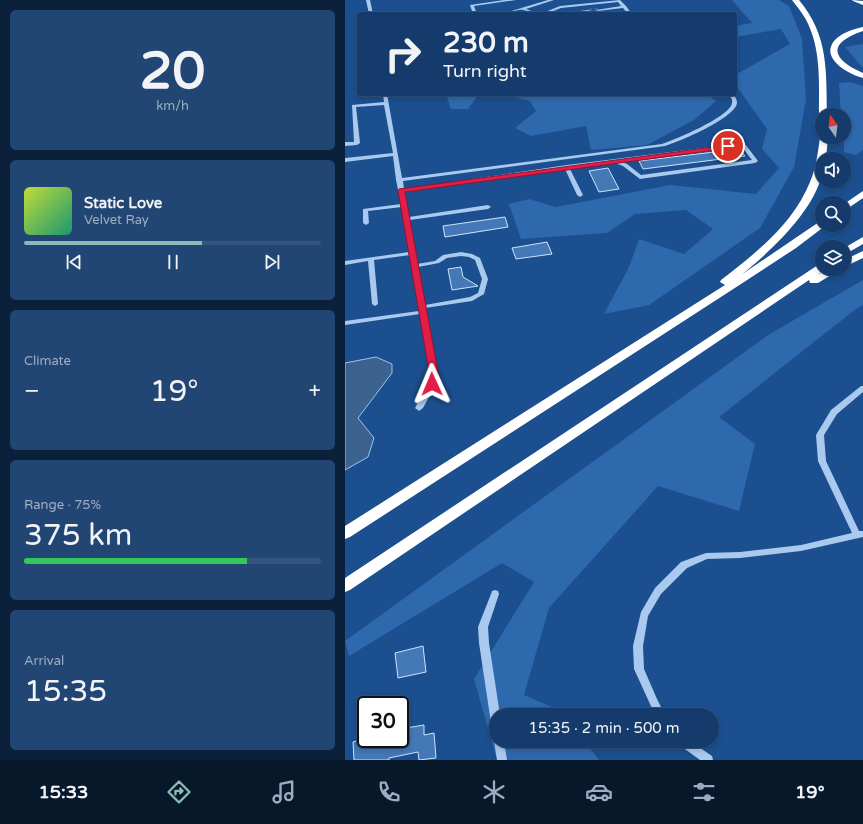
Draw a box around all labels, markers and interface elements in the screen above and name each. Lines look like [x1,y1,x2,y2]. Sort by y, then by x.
text: 230 m [443,26,529,60]
icon: right [377,28,429,80]
text: 20 [140,40,205,103]
text: Turn right [443,60,527,82]
text: km/h [156,98,189,114]
north arrow [815,108,851,144]
map controls [815,108,851,276]
pin [711,129,745,163]
icon: arrive [717,135,739,157]
button: sound [815,152,851,188]
text: Static Love [84,194,162,212]
button: search [815,196,851,232]
text: Velvet Ray [84,212,149,228]
button: layers [815,240,851,276]
icon: previous [63,251,85,273]
icon: pause [162,251,184,273]
icon: next [261,251,283,273]
text: Climate [24,353,71,369]
position arrow [411,363,453,405]
text: 19° [150,373,199,410]
text: − [24,378,40,404]
text: + [309,378,321,404]
text: Range · 75% [24,497,101,513]
text: 375 km [24,517,132,554]
text: Arrival [24,653,64,669]
text: 15:35 [24,673,107,710]
speed limit sign: 30 [357,696,409,748]
text: 15:35 · 2 min · 500 m [529,719,679,737]
icon: directions [165,778,193,806]
icon: music [270,778,298,806]
icon: phone [375,778,403,806]
icon: climate [480,778,508,806]
icon: car [585,778,613,806]
icon: filters [690,778,718,806]
text: 15:33 [38,781,88,803]
text: 19° [795,781,824,803]

